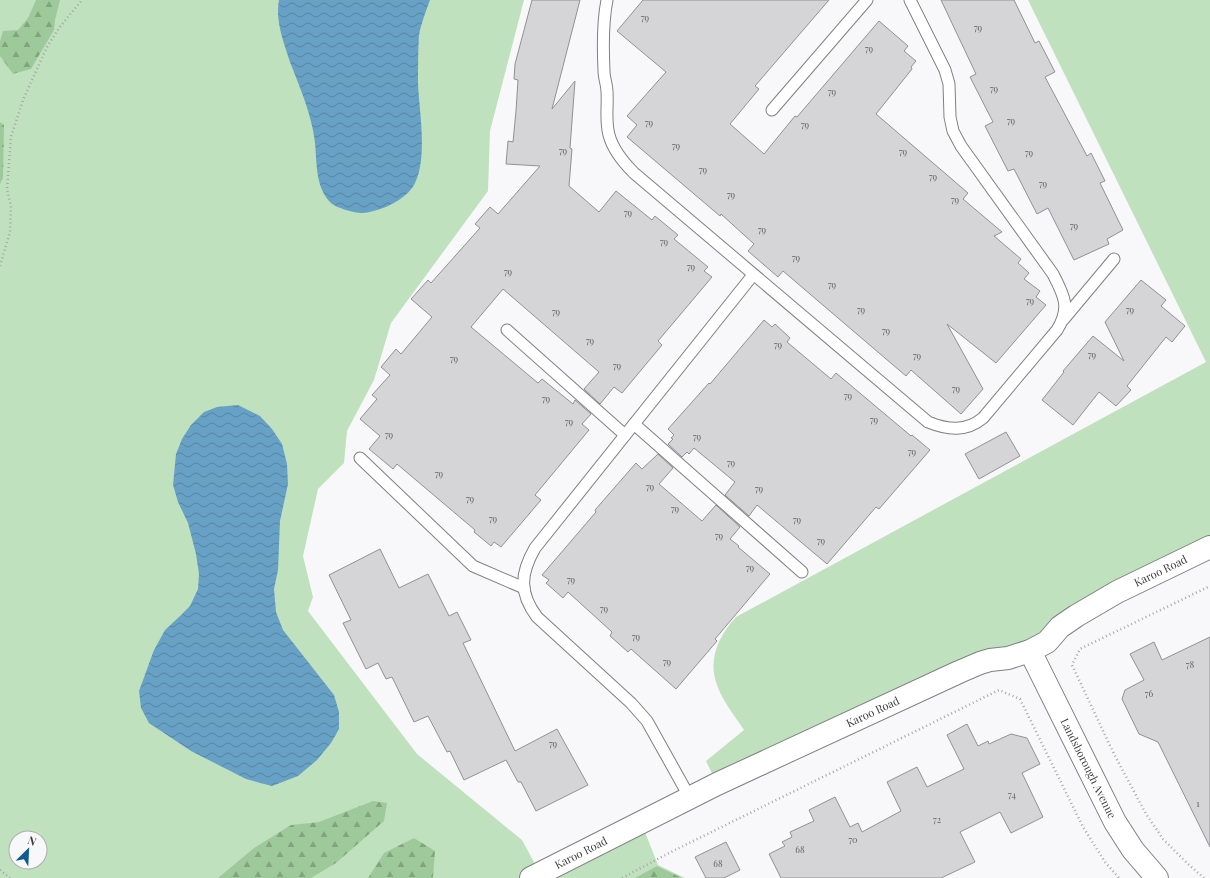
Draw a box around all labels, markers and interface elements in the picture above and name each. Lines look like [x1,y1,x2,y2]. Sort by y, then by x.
house number: 79 [641,11,650,23]
house number: 79 [974,21,983,33]
house number: 79 [865,42,874,54]
house number: 79 [990,82,999,94]
house number: 79 [828,85,837,97]
house number: 79 [1007,114,1016,126]
house number: 79 [645,116,654,128]
house number: 79 [801,118,810,130]
house number: 79 [672,139,681,151]
house number: 79 [559,144,568,156]
house number: 79 [899,145,908,157]
house number: 79 [1025,146,1034,158]
house number: 79 [699,163,708,175]
house number: 79 [929,170,938,182]
house number: 79 [1039,177,1048,189]
house number: 79 [727,188,736,200]
house number: 79 [951,193,960,205]
house number: 79 [624,206,633,218]
house number: 79 [1070,219,1079,231]
house number: 79 [758,223,767,235]
house number: 79 [660,235,669,247]
house number: 79 [792,251,801,263]
house number: 79 [687,260,696,272]
house number: 79 [504,265,513,277]
house number: 79 [828,278,837,290]
house number: 79 [1026,294,1035,306]
house number: 79 [857,303,866,315]
house number: 79 [1126,303,1135,315]
house number: 79 [552,305,561,317]
house number: 79 [882,324,891,336]
house number: 79 [586,334,595,346]
house number: 79 [774,338,783,350]
house number: 79 [1088,348,1097,360]
house number: 79 [913,349,922,361]
house number: 79 [450,352,459,364]
house number: 79 [613,359,622,371]
house number: 79 [952,382,961,394]
house number: 79 [844,389,853,401]
house number: 79 [542,392,551,404]
house number: 79 [870,413,879,425]
house number: 79 [565,415,574,427]
house number: 79 [385,428,394,440]
house number: 79 [693,430,702,442]
house number: 79 [908,445,917,457]
house number: 79 [727,456,736,468]
house number: 79 [435,467,444,479]
house number: 79 [646,480,655,492]
house number: 79 [755,482,764,494]
house number: 79 [466,492,475,504]
house number: 79 [671,502,680,514]
house number: 79 [489,512,498,524]
house number: 79 [793,513,802,525]
house number: 79 [715,529,724,541]
house number: 79 [817,534,826,546]
street label: Karoo Road [1131,551,1190,590]
house number: 79 [746,561,755,573]
house number: 79 [567,573,576,585]
house number: 79 [600,602,609,614]
house number: 79 [632,630,641,642]
house number: 79 [663,655,672,667]
house number: 78 [1186,658,1194,670]
house number: 76 [1145,687,1153,699]
street label: Karoo Road [843,692,902,730]
street label: Landsborough Avenue [1058,715,1120,821]
house number: 79 [549,737,558,749]
house number: 74 [1008,788,1016,800]
house number: 1 [1196,797,1200,809]
house number: 72 [933,813,941,825]
north arrow [8,830,48,870]
text: N [26,832,39,849]
street label: Karoo Road [552,832,610,872]
house number: 70 [848,833,858,845]
house number: 68 [795,843,805,855]
house number: 68 [713,857,723,869]

